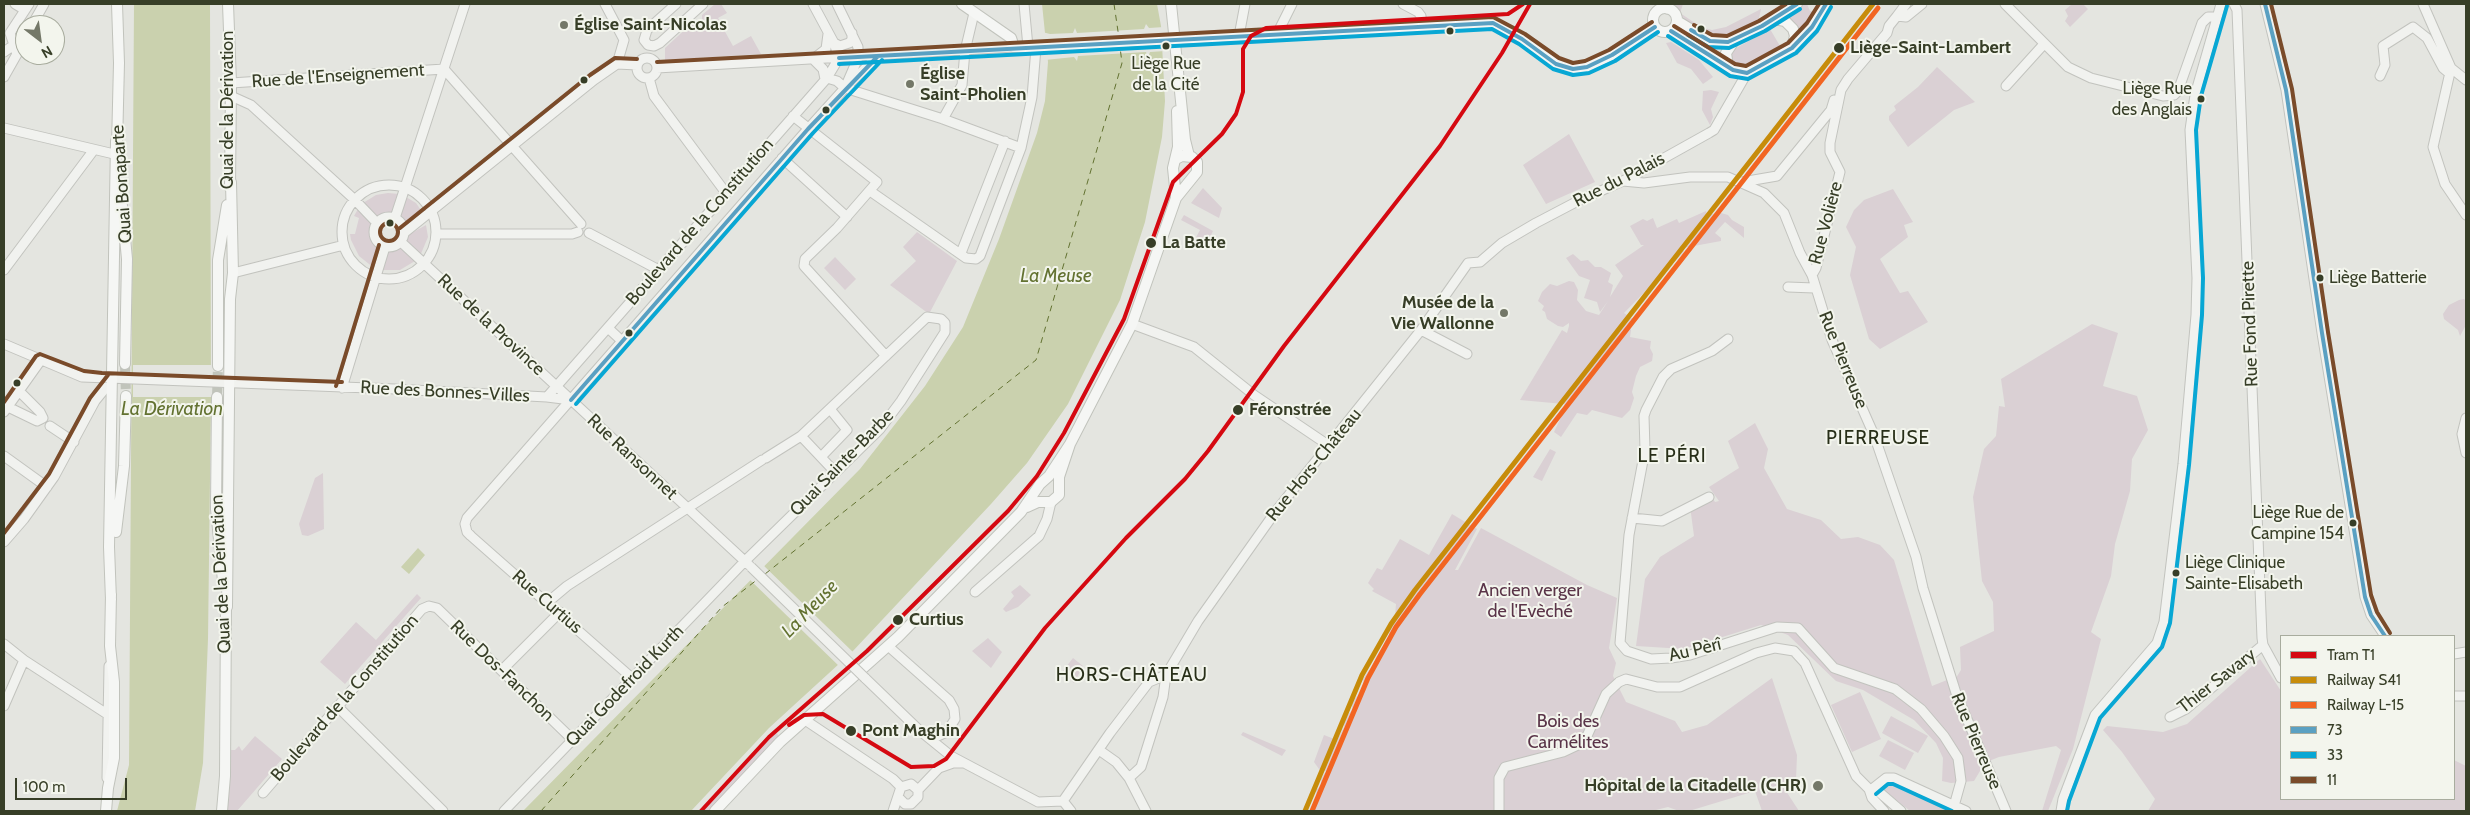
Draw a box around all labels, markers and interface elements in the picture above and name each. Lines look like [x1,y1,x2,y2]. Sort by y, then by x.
place label: Église Saint-Nicolas [574,14,727,36]
north arrow [15,15,65,65]
marker: Église Saint-Nicolas [558,19,570,31]
unlabelled marker [1696,24,1706,34]
unlabelled marker [1445,26,1455,36]
street label: Quai de la Dérivation [217,31,239,189]
place label: Liège-Saint-Lambert [1850,37,2011,59]
marker: Liège Rue de la Cité [1161,41,1171,51]
marker: Liège-Saint-Lambert [1832,41,1846,55]
text: N [38,42,56,62]
place label: Liège Rue de la Cité [1131,54,1201,94]
street label: Rue de l'Enseignement [251,59,425,93]
place label: Église Saint-Pholien [920,63,1026,106]
unlabelled marker [579,75,589,85]
marker: Église Saint-Pholien [904,78,916,90]
place label: Liège Rue des Anglais [2112,79,2192,119]
marker: Liège Rue des Anglais [2196,94,2206,104]
unlabelled marker [821,105,831,115]
street label: Quai Bonaparte [107,124,137,244]
street label: Boulevard de la Constitution [622,134,778,310]
street label: Rue du Palais [1570,148,1668,212]
street label: Rue Volière [1805,179,1847,267]
unlabelled marker [385,218,395,228]
place label: La Batte [1162,232,1226,254]
marker: La Batte [1144,236,1158,250]
street label: Rue Fond Pirette [2237,261,2263,387]
water label: La Meuse [1020,265,1092,287]
place label: Liège Batterie [2329,268,2427,288]
street label: Rue de la Province [433,270,549,380]
marker: Liège Batterie [2315,273,2325,283]
place label: Musée de la Vie Wallonne [1391,292,1494,334]
marker: Musée de la Vie Wallonne [1498,307,1510,319]
street label: Rue Pierreuse [1814,308,1872,412]
unlabelled marker [624,328,634,338]
street label: Rue des Bonnes-Villes [360,377,530,407]
unlabelled marker [12,378,22,388]
water label: La Dérivation [121,398,223,420]
place label: Féronstrée [1249,399,1331,421]
marker: Féronstrée [1231,403,1245,417]
street label: Rue Hors-Château [1262,404,1366,526]
street label: Quai Sainte-Barbe [786,405,898,521]
street label: Rue Ransonnet [582,410,682,504]
district label: PIERREUSE [1825,427,1931,449]
district label: LE PÉRI [1637,445,1707,467]
street label: Quai de la Dérivation [206,494,236,654]
place label: Liège Rue de Campine 154 [2251,503,2344,543]
marker: Liège Rue de Campine 154 [2348,518,2358,528]
place label: Liège Clinique Sainte-Elisabeth [2185,553,2303,593]
street label: Rue Curtius [507,566,587,638]
marker: Liège Clinique Sainte-Elisabeth [2171,568,2181,578]
water label: La Meuse [777,575,843,643]
park label: Ancien verger de l'Evèché [1478,580,1582,622]
place label: Curtius [909,609,964,631]
street label: Boulevard de la Constitution [267,610,423,786]
marker: Curtius [891,613,905,627]
street label: Rue Dos-Fanchon [445,616,559,726]
street label: Quai Godefroid Kurth [561,621,689,751]
street label: Au Pèrî [1667,634,1723,666]
legend [2280,635,2455,800]
street label: Thier Savary [2174,644,2260,718]
text: Tram T1 [2327,646,2375,664]
district label: HORS-CHÂTEAU [1054,664,1210,686]
text: Railway S41 [2327,671,2401,689]
street label: Rue Pierreuse [1946,689,2006,793]
text: Railway L-15 [2327,696,2404,714]
park label: Bois des Carmélites [1527,711,1609,754]
place label: Pont Maghin [862,720,960,742]
text: 73 [2327,721,2343,739]
marker: Pont Maghin [844,724,858,738]
text: 33 [2327,746,2343,764]
scale bar [18,768,130,800]
text: 11 [2327,771,2337,789]
place label: Hôpital de la Citadelle (CHR) [1584,775,1807,797]
text: 100 m [23,778,65,796]
marker: Hôpital de la Citadelle (CHR) [1811,779,1825,793]

